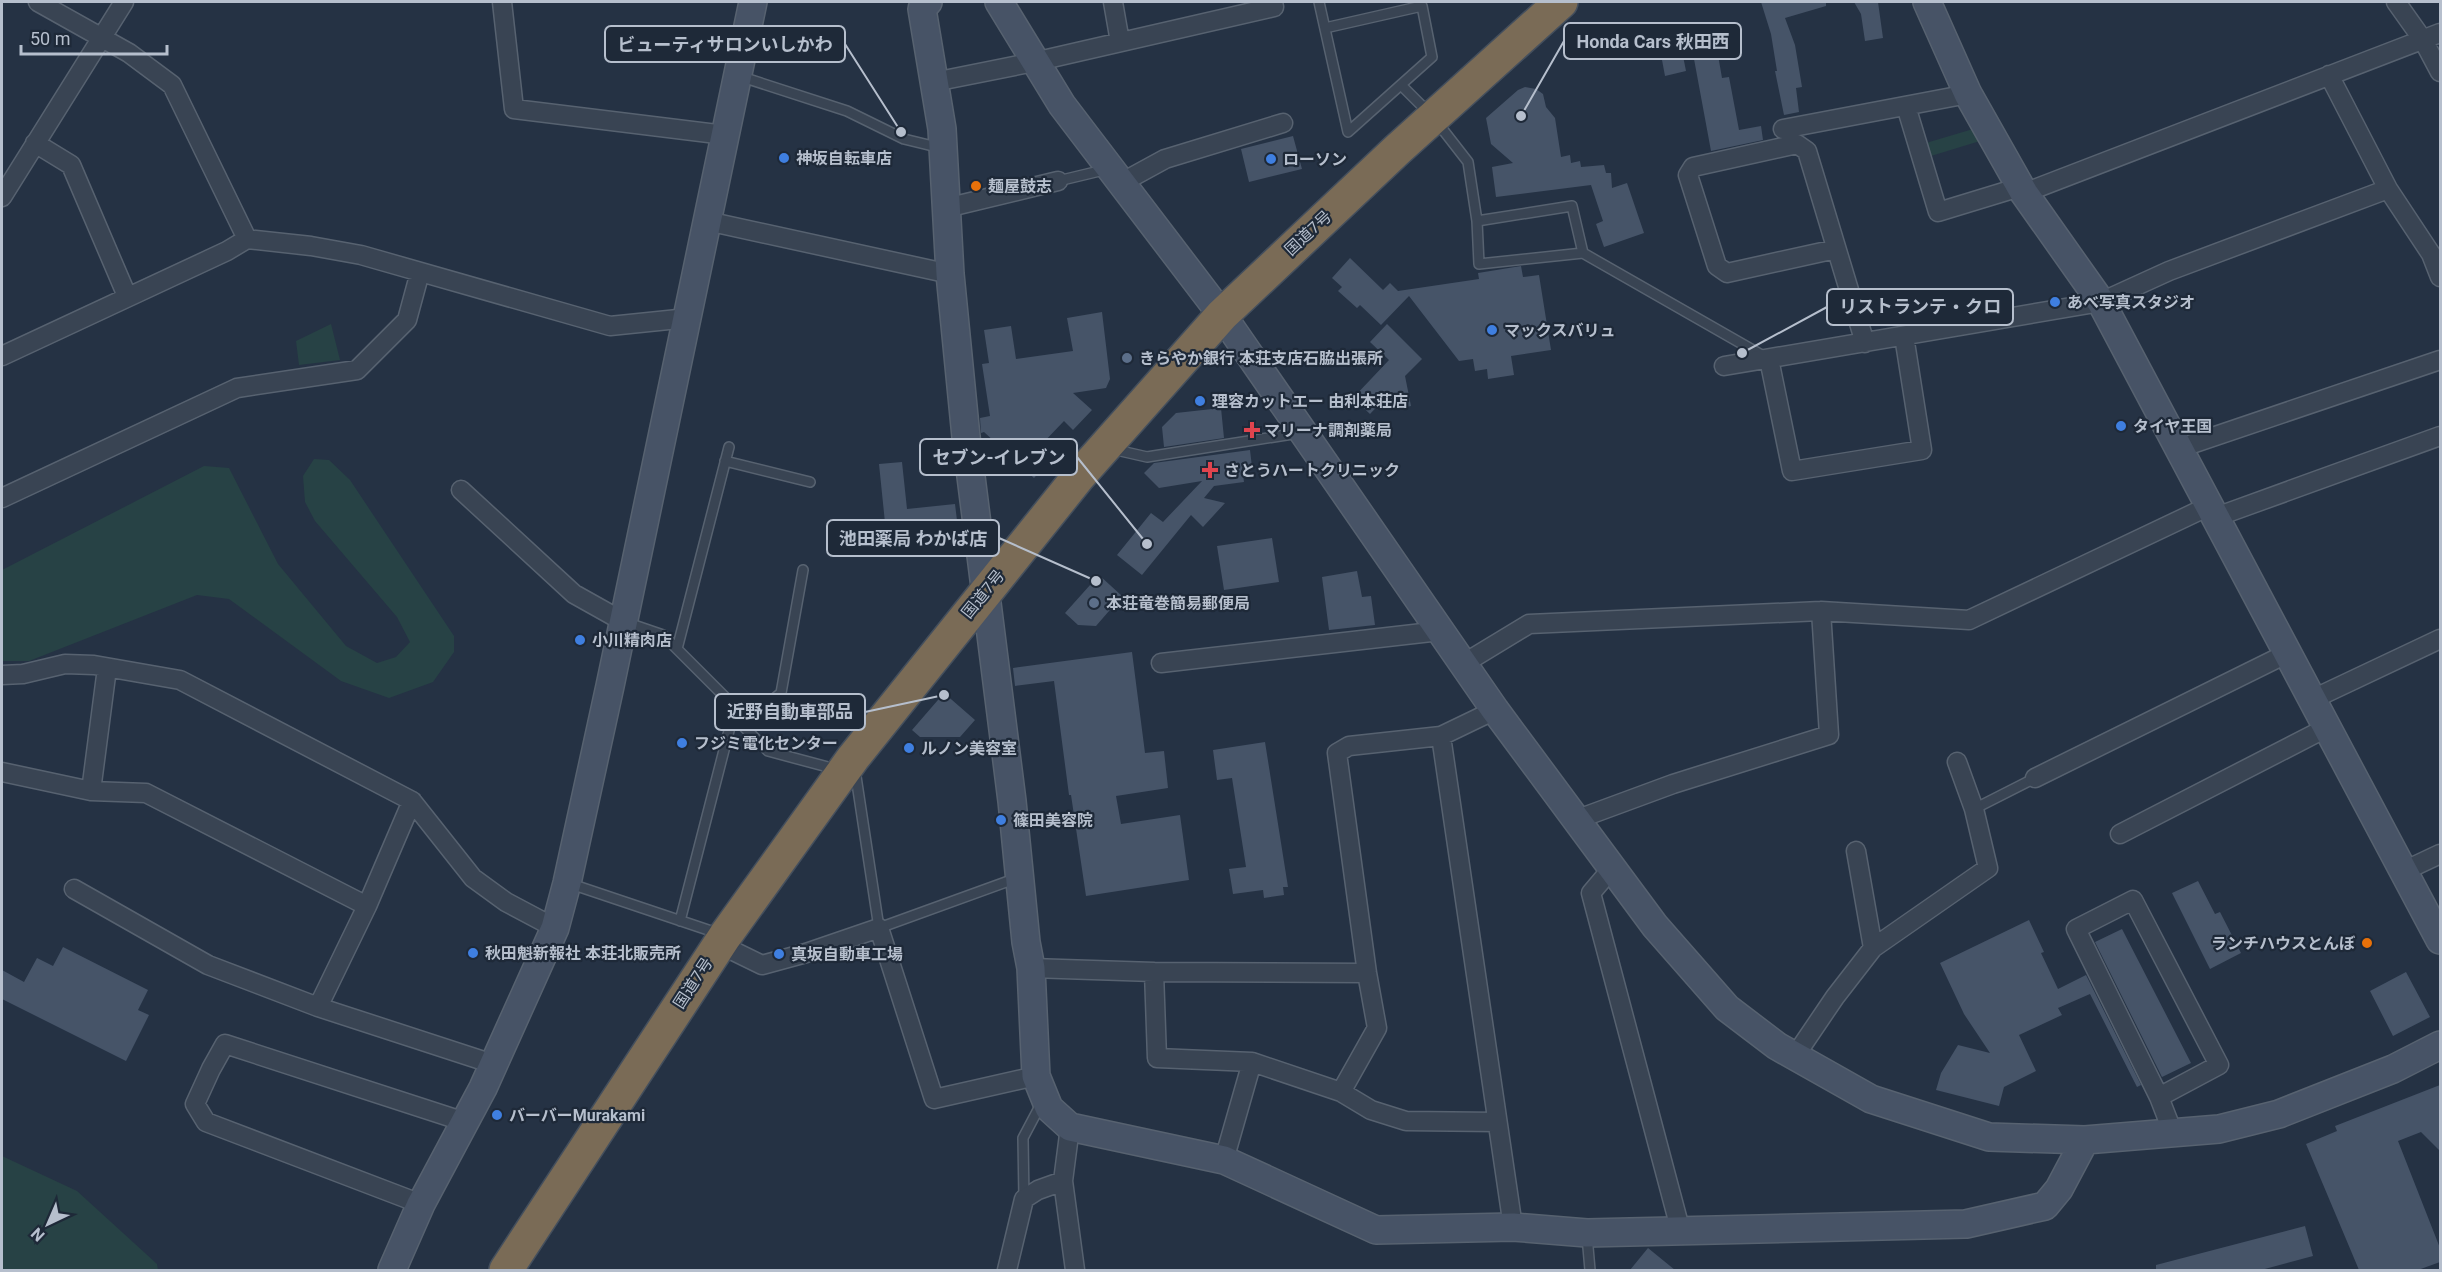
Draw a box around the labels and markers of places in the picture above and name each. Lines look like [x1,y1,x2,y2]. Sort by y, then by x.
callout: Honda Cars 秋田西 [1564,23,1741,59]
callout: ビューティサロンいしかわ [605,26,845,62]
place label: 神坂自転車店 [796,149,892,168]
place label: ローソン [1283,150,1347,169]
marker: 神坂自転車店 [777,151,791,165]
marker: ローソン [1264,152,1278,166]
place label: 麺屋鼓志 [988,177,1052,196]
marker: 麺屋鼓志 [969,179,983,193]
callout: リストランテ・クロ [1827,289,2013,325]
place label: あべ写真スタジオ [2067,293,2195,312]
marker: あべ写真スタジオ [2048,295,2062,309]
place label: マックスバリュ [1504,321,1616,340]
marker: マックスバリュ [1485,323,1499,337]
place label: きらやか銀行 本荘支店石脇出張所 [1139,349,1383,368]
marker: きらやか銀行 本荘支店石脇出張所 [1120,351,1134,365]
place label: 理容カットエー 由利本荘店 [1212,392,1408,411]
marker: 理容カットエー 由利本荘店 [1193,394,1207,408]
place label: タイヤ王国 [2133,417,2213,436]
marker: タイヤ王国 [2114,419,2128,433]
place label: マリーナ調剤薬局 [1264,421,1392,440]
marker: マリーナ調剤薬局 [1245,423,1259,437]
callout: セブン-イレブン [920,439,1077,475]
marker: さとうハートクリニック [1201,461,1219,479]
place label: さとうハートクリニック [1224,461,1400,480]
callout: 池田薬局 わかば店 [827,520,999,556]
place label: 本荘竜巻簡易郵便局 [1106,594,1250,613]
marker: 本荘竜巻簡易郵便局 [1087,596,1101,610]
place label: 小川精肉店 [592,631,672,650]
marker: 小川精肉店 [573,633,587,647]
callout: 近野自動車部品 [715,694,865,730]
place label: フジミ電化センター [694,734,838,753]
marker: フジミ電化センター [675,736,689,750]
place label: ルノン美容室 [921,739,1017,758]
marker: ルノン美容室 [902,741,916,755]
place label: 篠田美容院 [1013,811,1093,830]
marker: 篠田美容院 [994,813,1008,827]
place label: ランチハウスとんぼ [2211,934,2355,953]
marker: ランチハウスとんぼ [2360,936,2374,950]
place label: 秋田魁新報社 本荘北販売所 [485,944,681,963]
place label: 真坂自動車工場 [791,945,903,964]
marker: 秋田魁新報社 本荘北販売所 [466,946,480,960]
marker: 真坂自動車工場 [772,947,786,961]
place label: バーバーMurakami [509,1106,645,1125]
marker: バーバーMurakami [490,1108,504,1122]

